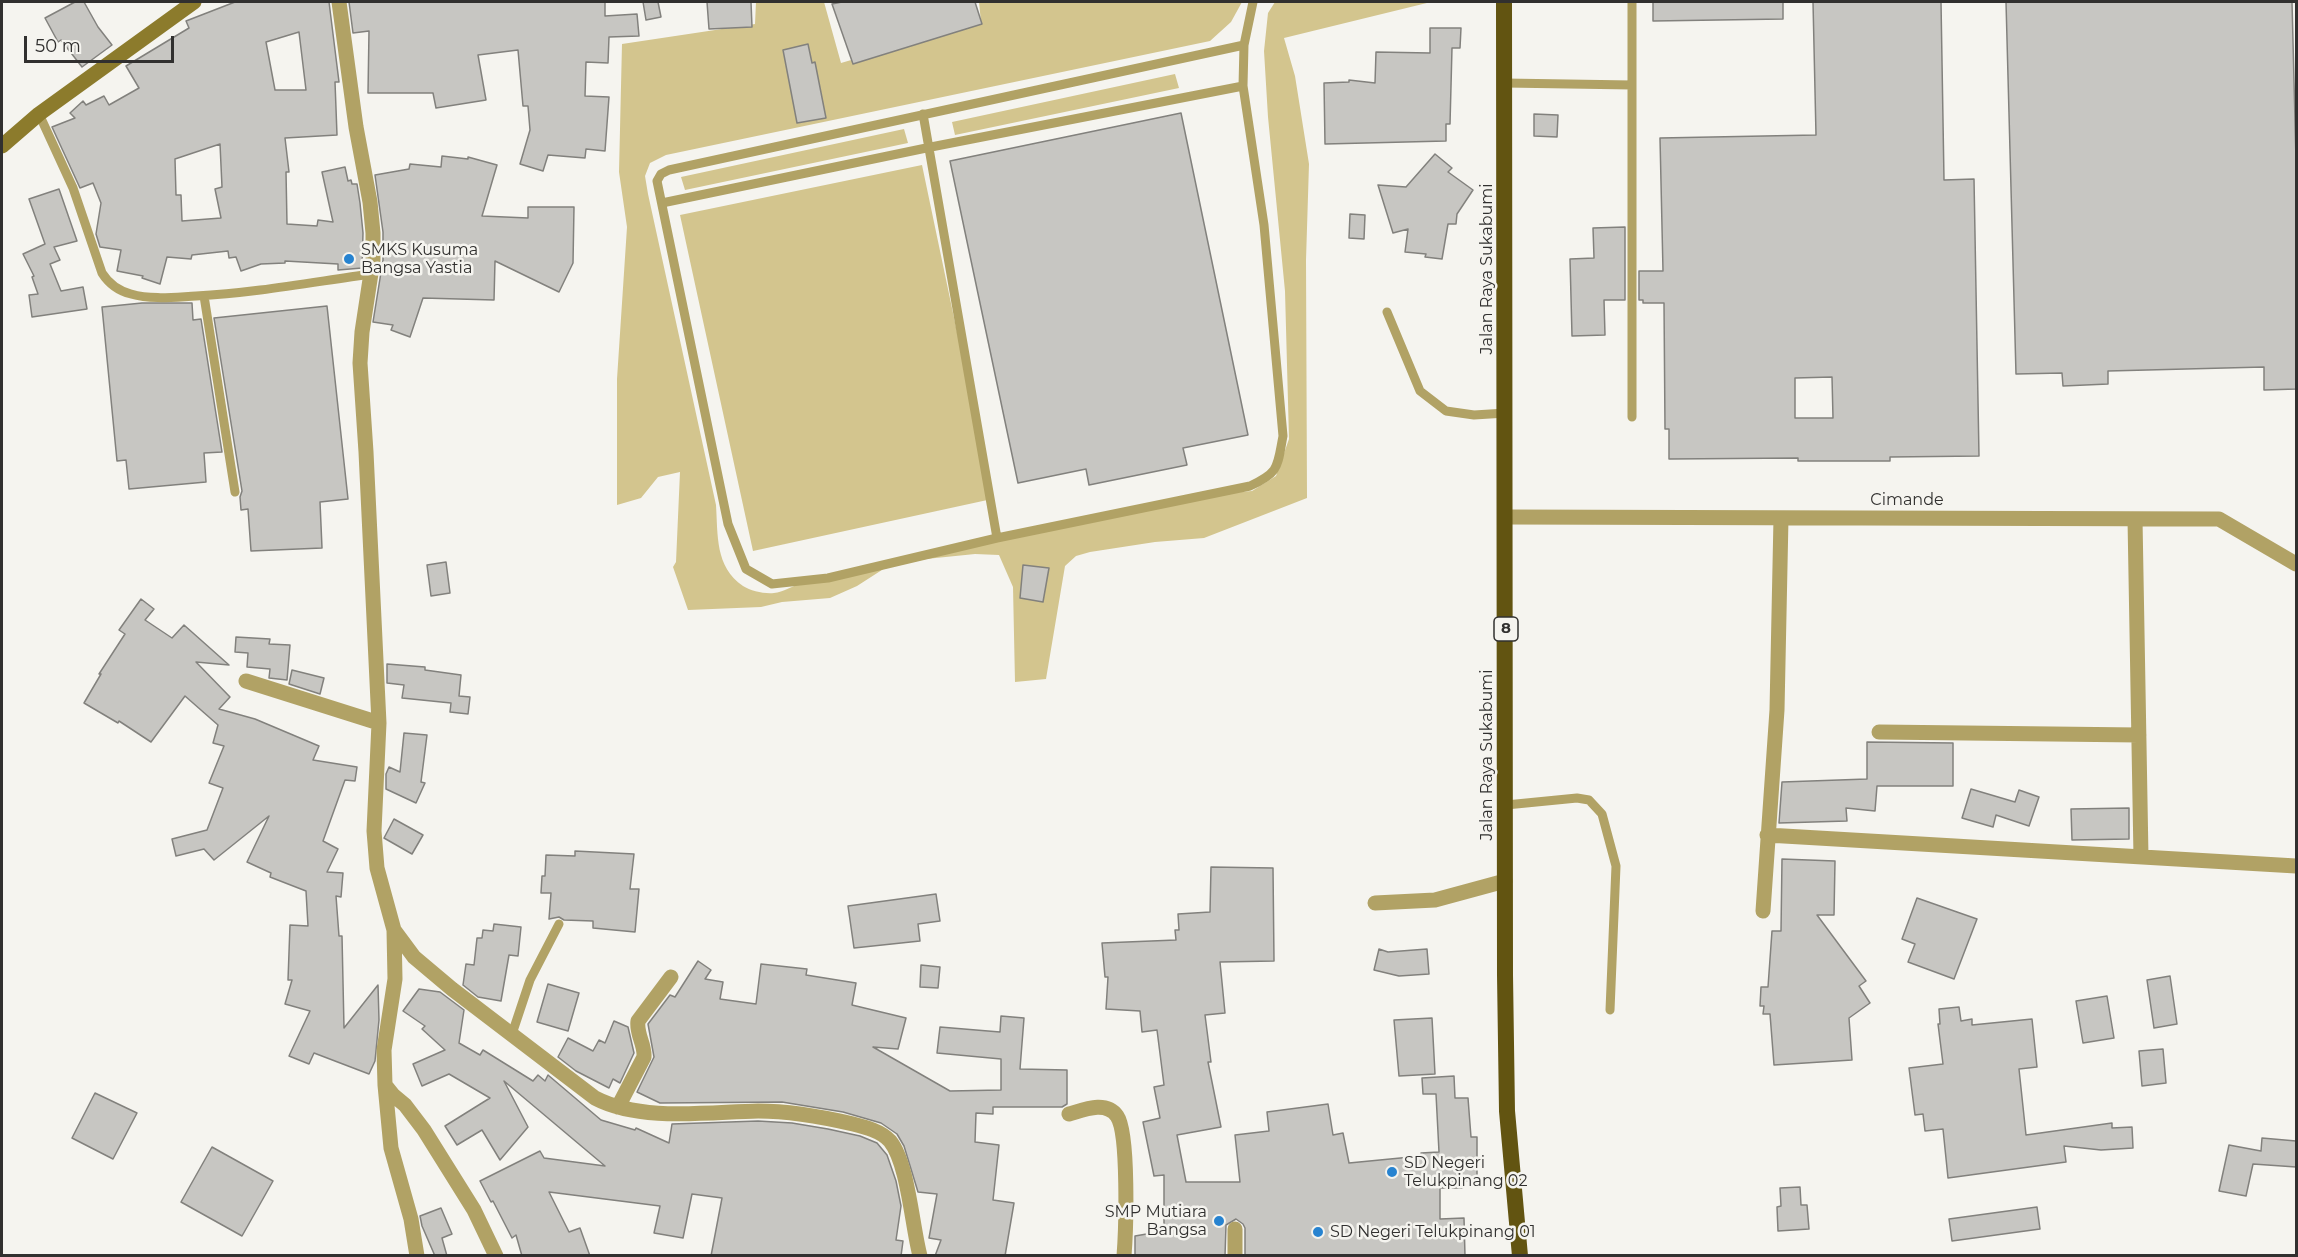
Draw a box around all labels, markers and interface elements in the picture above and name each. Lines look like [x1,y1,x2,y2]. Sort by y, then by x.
scale bar [27,24,177,62]
text: 50 m [35,35,81,57]
street label: Jalan Raya Sukabumi [1477,183,1497,355]
place label: SMKS Kusuma Bangsa Yastia [361,240,478,278]
marker: SMKS Kusuma Bangsa Yastia [342,252,356,266]
street label: Cimande [1870,490,1944,510]
road number: 8 [1494,617,1518,641]
street label: Jalan Raya Sukabumi [1477,669,1497,841]
place label: SD Negeri Telukpinang 02 [1404,1153,1528,1191]
marker: SD Negeri Telukpinang 02 [1385,1165,1399,1179]
place label: SMP Mutiara Bangsa [1105,1202,1207,1240]
marker: SMP Mutiara Bangsa [1212,1214,1226,1228]
place label: SD Negeri Telukpinang 01 [1330,1222,1536,1242]
marker: SD Negeri Telukpinang 01 [1311,1225,1325,1239]

